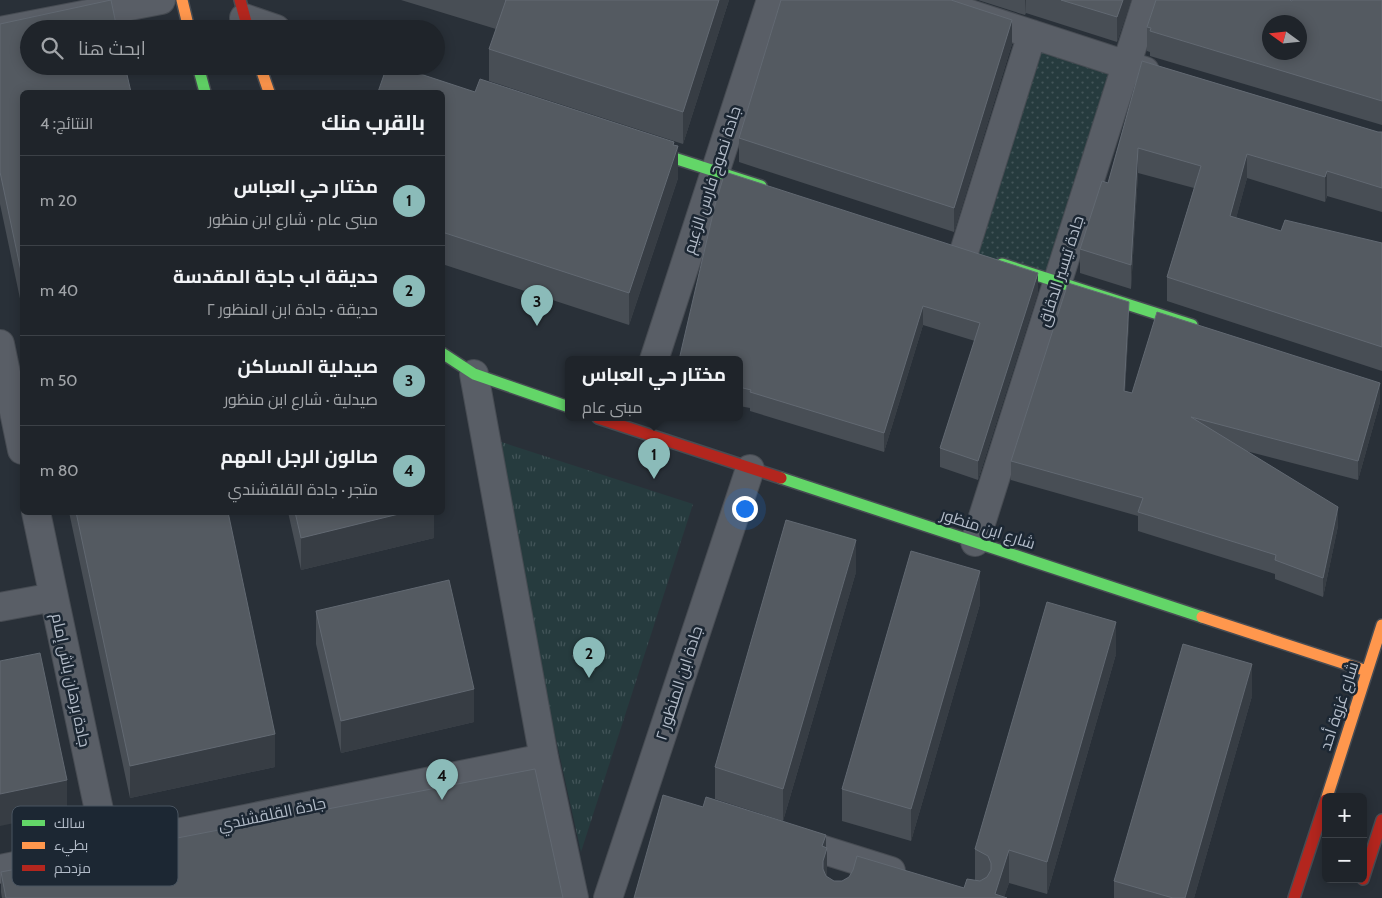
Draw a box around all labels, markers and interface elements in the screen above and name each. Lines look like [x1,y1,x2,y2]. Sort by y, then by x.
north arrow [1262,15,1307,60]
search box [20,20,445,75]
icon: search [38,34,66,62]
text: ابحث هنا [78,37,146,60]
street label: جادة نصوح فارس الزعيم [679,104,747,257]
text: بالقرب منك [321,110,425,135]
text: النتائج: 4 [40,114,93,133]
text: مختار حي العباس [234,175,378,198]
text: 20 m [40,191,77,210]
text: 1 [406,191,412,210]
text: مبنى عام · شارع ابن منظور [208,210,378,229]
street label: جادة تيسير الدقاق [1034,213,1089,329]
text: حديقة اب جاجة المقدسة [173,265,378,288]
text: 40 m [40,281,78,300]
text: 2 [405,281,413,300]
pin: 3 [521,285,553,326]
text: حديقة · جادة ابن المنظور ٢ [206,300,378,319]
text: صيدلية المساكن [237,355,378,378]
popup [565,356,743,421]
text: مختار حي العباس [582,363,726,386]
text: 50 m [40,371,77,390]
text: 3 [405,371,413,390]
text: صيدلية · شارع ابن منظور [224,390,378,409]
text: مبنى عام [582,398,642,417]
pin: 1 [638,438,670,479]
text: صالون الرجل المهم [221,445,378,468]
text: 80 m [40,461,79,480]
text: 4 [404,461,414,480]
text: متجر · جادة القلقشندي [228,480,378,499]
your location [732,496,758,522]
street label: شارع ابن منظور [937,504,1038,555]
street label: جادة برهان باش إمام [46,611,94,749]
street label: جادة ابن المنظور ٢ [652,623,707,743]
pin: 2 [573,637,605,678]
street label: شارع غزوة أحد [1316,659,1364,753]
pin: 4 [426,759,458,800]
street label: جادة القلقشندي [216,793,328,839]
map controls [1322,793,1367,883]
button: + [1322,793,1367,838]
legend [12,806,178,886]
text: سالك [54,814,85,832]
text: بطيء [54,836,88,857]
button: − [1322,838,1367,883]
text: مزدحم [54,859,91,878]

